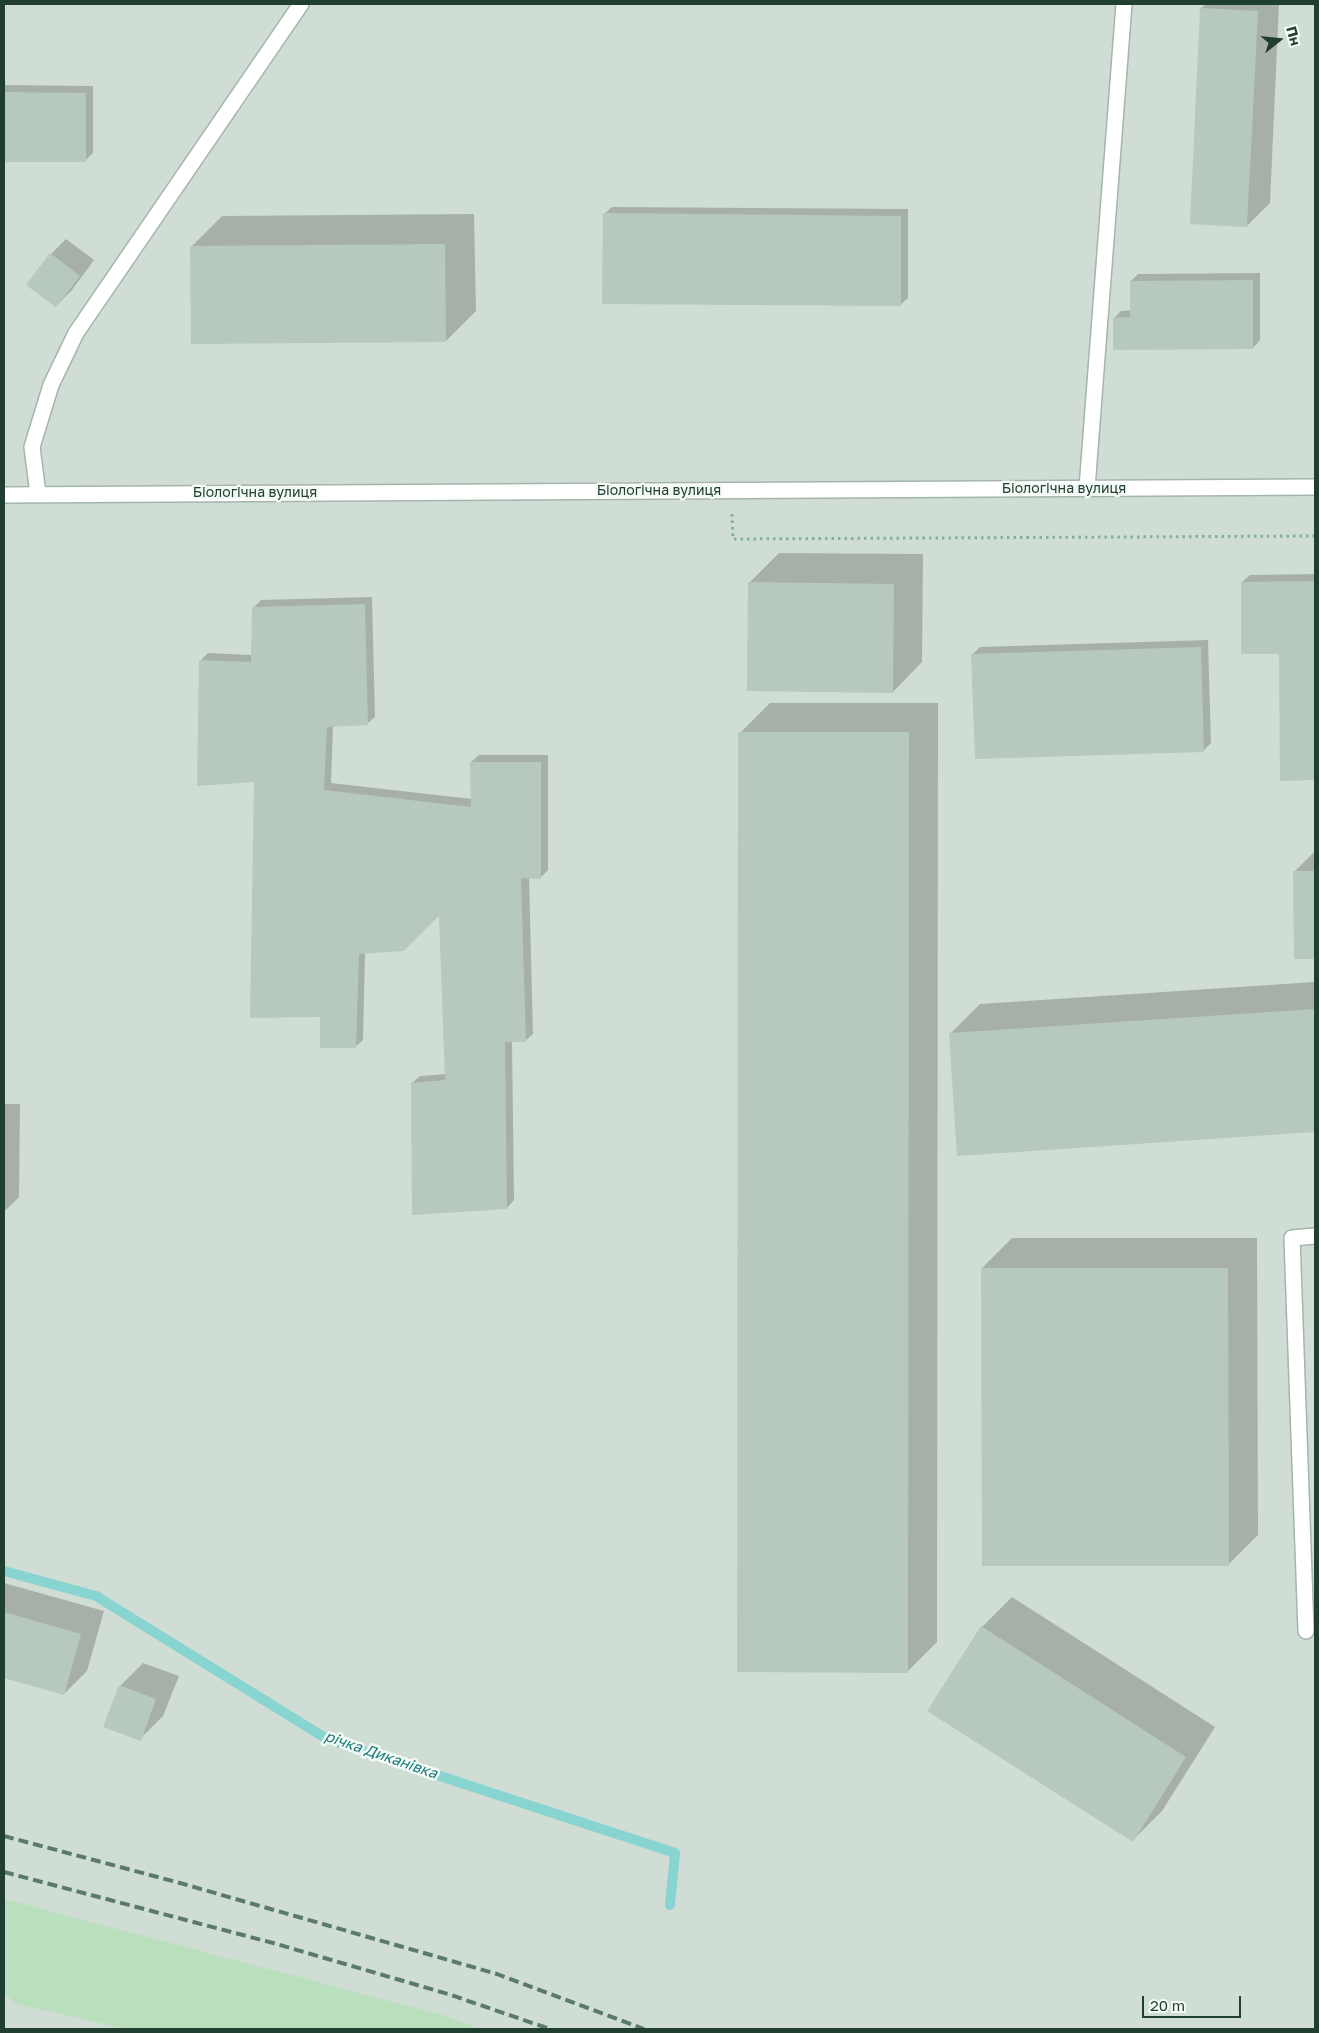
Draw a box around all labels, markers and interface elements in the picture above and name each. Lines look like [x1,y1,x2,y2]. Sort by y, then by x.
north arrow [1254,15,1304,65]
text: Пн [1283,24,1305,47]
street label: Біологічна вулиця [1002,481,1126,497]
street label: Біологічна вулиця [597,483,721,499]
street label: Біологічна вулиця [193,485,317,501]
water label: річка Диканівка [322,1727,440,1783]
scale bar [1144,1986,1243,2018]
text: 20 m [1150,1996,1185,2014]

